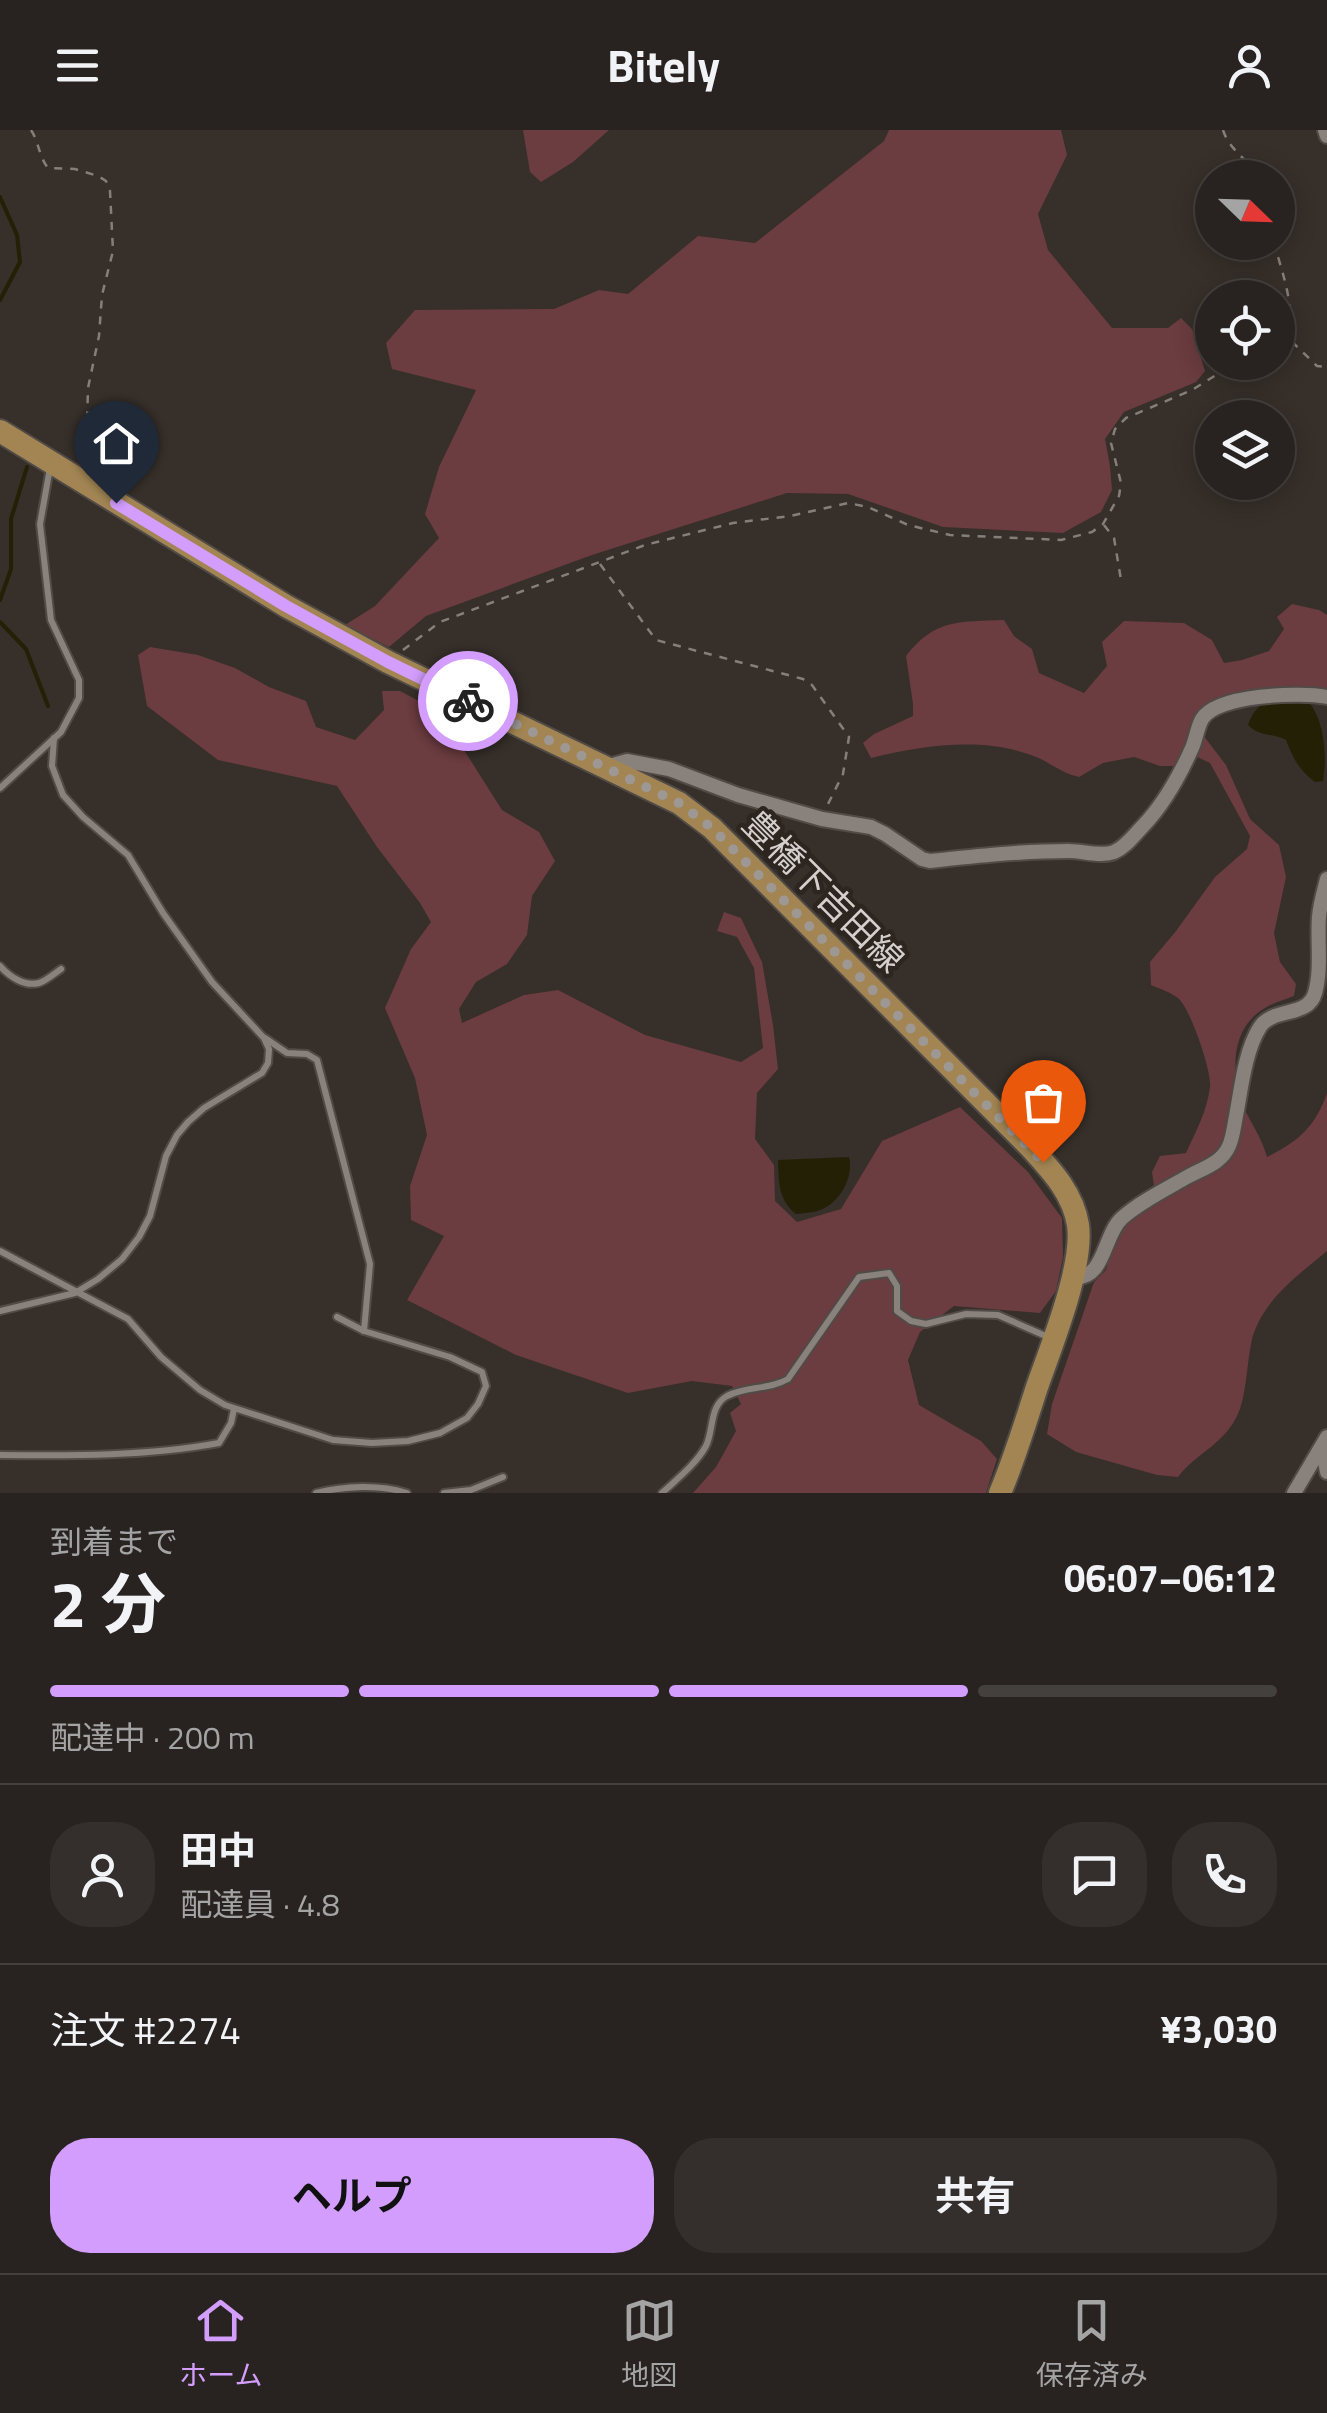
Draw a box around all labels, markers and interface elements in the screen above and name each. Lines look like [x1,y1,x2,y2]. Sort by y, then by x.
text: Bitely [607,31,720,99]
icon: menu [50,38,105,93]
icon: person [1222,38,1277,93]
north arrow [1195,160,1295,260]
map controls [1195,160,1295,500]
button: locate [1195,280,1295,380]
button: layers [1195,400,1295,500]
pin [74,401,159,504]
icon: home [89,416,144,471]
courier [418,651,518,751]
icon: bike [441,674,496,729]
street label: 豊橋下吉田線 [731,798,917,984]
pin [1001,1060,1086,1163]
icon: bag [1016,1075,1071,1130]
text: 到着まで [50,1517,178,1565]
text: 06:07–06:12 [1064,1549,1277,1607]
text: 2 分 [50,1553,166,1652]
text: 配達中 · 200 m [50,1713,255,1761]
text: 田中 [180,1821,256,1879]
button: person [50,1822,155,1927]
button: chat [1042,1822,1147,1927]
button: phone [1172,1822,1277,1927]
text: 配達員 · 4.8 [180,1880,340,1928]
text: ¥3,030 [1161,2000,1277,2058]
text: 注文 #2274 [50,2001,241,2059]
button: ヘルプ [50,2138,654,2253]
button: 共有 [674,2138,1277,2253]
tab: ホーム [179,2293,262,2396]
tab: 地図 [621,2293,677,2396]
tab: 保存済み [1036,2293,1148,2396]

